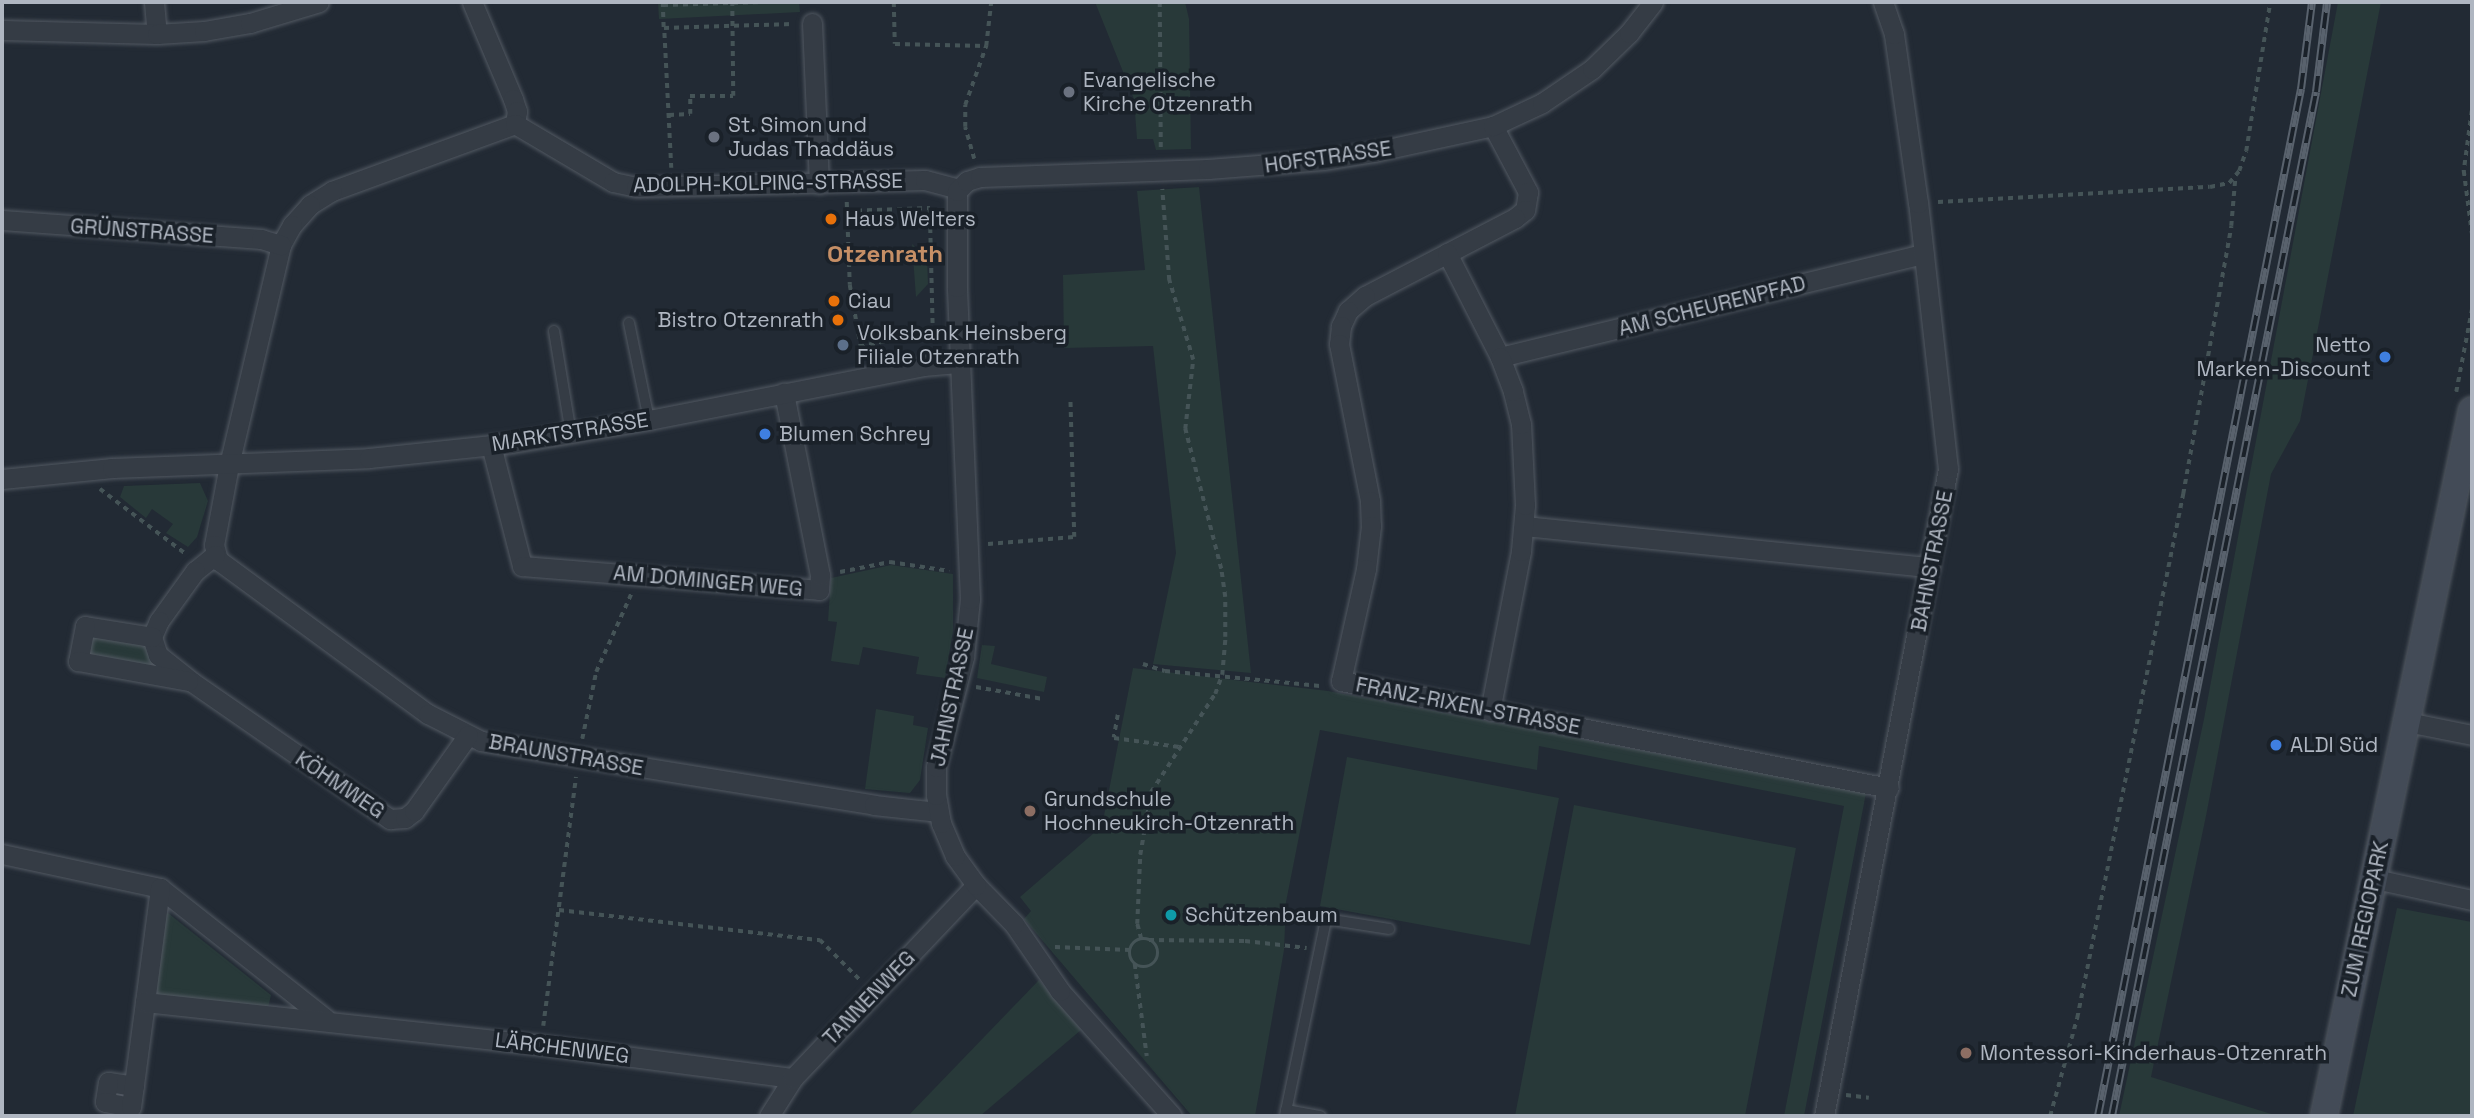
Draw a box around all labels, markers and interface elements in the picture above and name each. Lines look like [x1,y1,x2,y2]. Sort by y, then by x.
place label: Evangelische Kirche Otzenrath [1083,67,1253,117]
marker: Evangelische Kirche Otzenrath [1061,84,1077,100]
place label: St. Simon und Judas Thaddäus [728,112,895,162]
marker: St. Simon und Judas Thaddäus [706,129,722,145]
street label: HOFSTRASSE [1263,136,1393,178]
street label: ADOLPH-KOLPING-STRASSE [633,168,903,198]
place label: Haus Welters [845,206,976,232]
marker: Haus Welters [823,211,839,227]
street label: GRÜNSTRASSE [69,213,215,249]
district label: Otzenrath [827,240,943,268]
street label: AM SCHEURENPFAD [1616,271,1808,341]
place label: Ciau [848,288,891,314]
marker: Ciau [826,293,842,309]
place label: Bistro Otzenrath [658,307,824,333]
marker: Bistro Otzenrath [830,312,846,328]
place label: Volksbank Heinsberg Filiale Otzenrath [857,320,1067,370]
place label: Netto Marken-Discount [2196,332,2371,382]
marker: Volksbank Heinsberg Filiale Otzenrath [835,337,851,353]
marker: Netto Marken-Discount [2377,349,2393,365]
street label: MARKTSTRASSE [490,407,650,457]
place label: Blumen Schrey [779,421,931,447]
marker: Blumen Schrey [757,426,773,442]
street label: BAHNSTRASSE [1906,488,1958,634]
street label: AM DOMINGER WEG [612,560,804,602]
street label: JAHNSTRASSE [925,625,979,769]
street label: FRANZ-RIXEN-STRASSE [1354,672,1582,740]
street label: BRAUNSTRASSE [487,729,645,781]
place label: ALDI Süd [2290,732,2378,758]
marker: ALDI Süd [2268,737,2284,753]
street label: KÖHMWEG [291,746,389,824]
place label: Grundschule Hochneukirch-Otzenrath [1044,786,1294,836]
marker: Grundschule Hochneukirch-Otzenrath [1022,803,1038,819]
street label: ZUM REGIOPARK [2336,839,2394,999]
place label: Schützenbaum [1185,902,1338,928]
marker: Schützenbaum [1163,907,1179,923]
street label: TANNENWEG [818,945,920,1051]
street label: LÄRCHENWEG [493,1027,631,1069]
place label: Montessori-Kinderhaus-Otzenrath [1980,1040,2327,1066]
marker: Montessori-Kinderhaus-Otzenrath [1958,1045,1974,1061]

